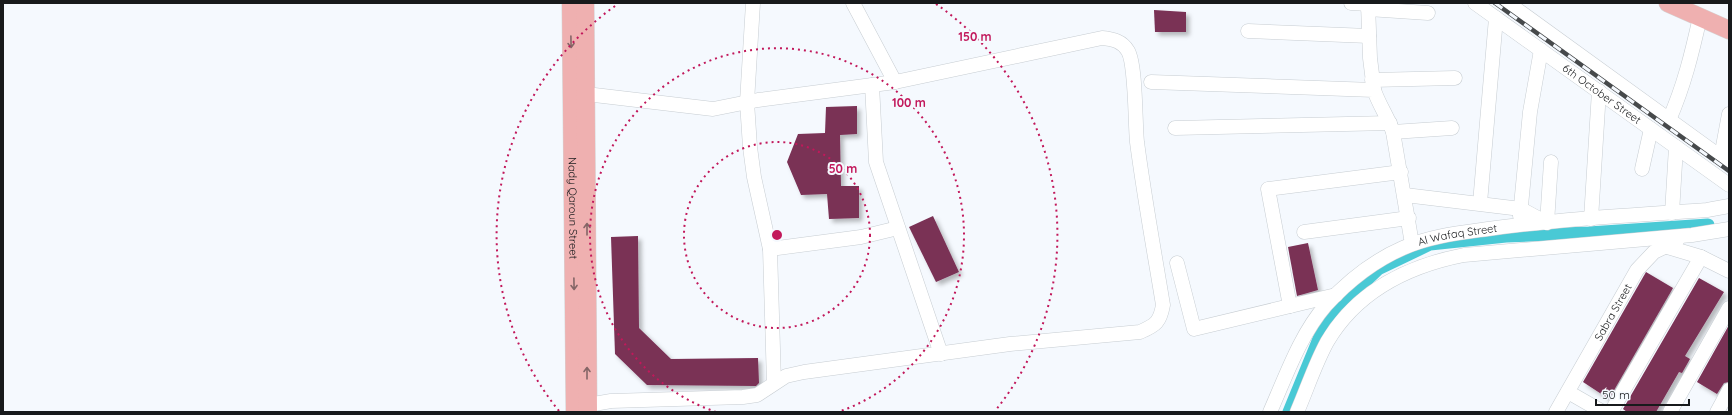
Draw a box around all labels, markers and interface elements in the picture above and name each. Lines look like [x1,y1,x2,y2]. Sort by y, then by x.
text: 150 m [958,29,992,44]
one-way arrow [567,35,575,48]
street label: 6th October Street [1560,61,1644,127]
text: 100 m [892,95,926,110]
street label: Nady Qaroun Street [566,157,581,259]
text: 50 m [829,161,857,176]
street label: Al Wafaq Street [1416,221,1498,249]
one-way arrow [583,223,591,236]
centre of rings [770,228,784,242]
one-way arrow [570,277,578,290]
street label: Sabra Street [1591,281,1635,343]
one-way arrow [584,367,591,380]
scale bar [1596,381,1689,407]
text: 50 m [1602,387,1630,402]

